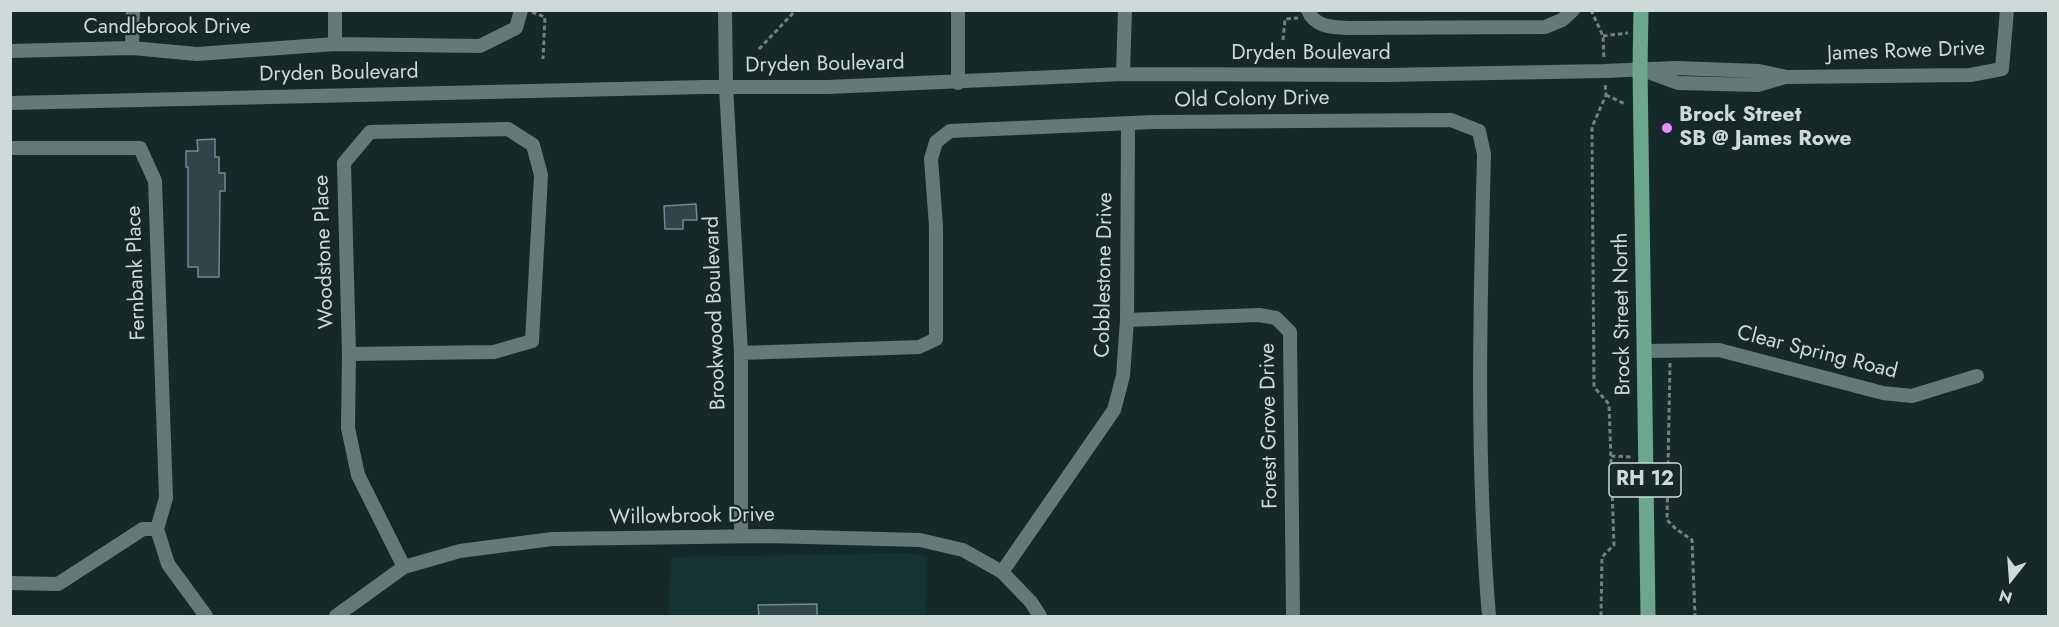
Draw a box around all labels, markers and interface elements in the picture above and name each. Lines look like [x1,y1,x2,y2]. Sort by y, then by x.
street label: Candlebrook Drive [83,15,251,41]
street label: James Rowe Drive [1827,37,1985,67]
street label: Dryden Boulevard [1231,41,1391,67]
street label: Dryden Boulevard [745,51,905,79]
street label: Dryden Boulevard [259,60,419,88]
street label: Old Colony Drive [1174,86,1330,114]
place label: Brock Street SB @ James Rowe [1679,103,1852,153]
marker: Brock Street SB @ James Rowe [1660,121,1674,135]
street label: Woodstone Place [310,174,340,330]
street label: Cobblestone Drive [1091,192,1119,358]
street label: Fernbank Place [122,205,152,341]
street label: Brookwood Boulevard [700,215,732,411]
street label: Brock Street North [1609,232,1637,396]
street label: Clear Spring Road [1734,321,1900,385]
street label: Forest Grove Drive [1256,343,1284,509]
road number: RH 12 [1609,463,1681,497]
street label: Willowbrook Drive [609,503,775,531]
north arrow [1981,549,2041,609]
text: N [1996,584,2015,610]

